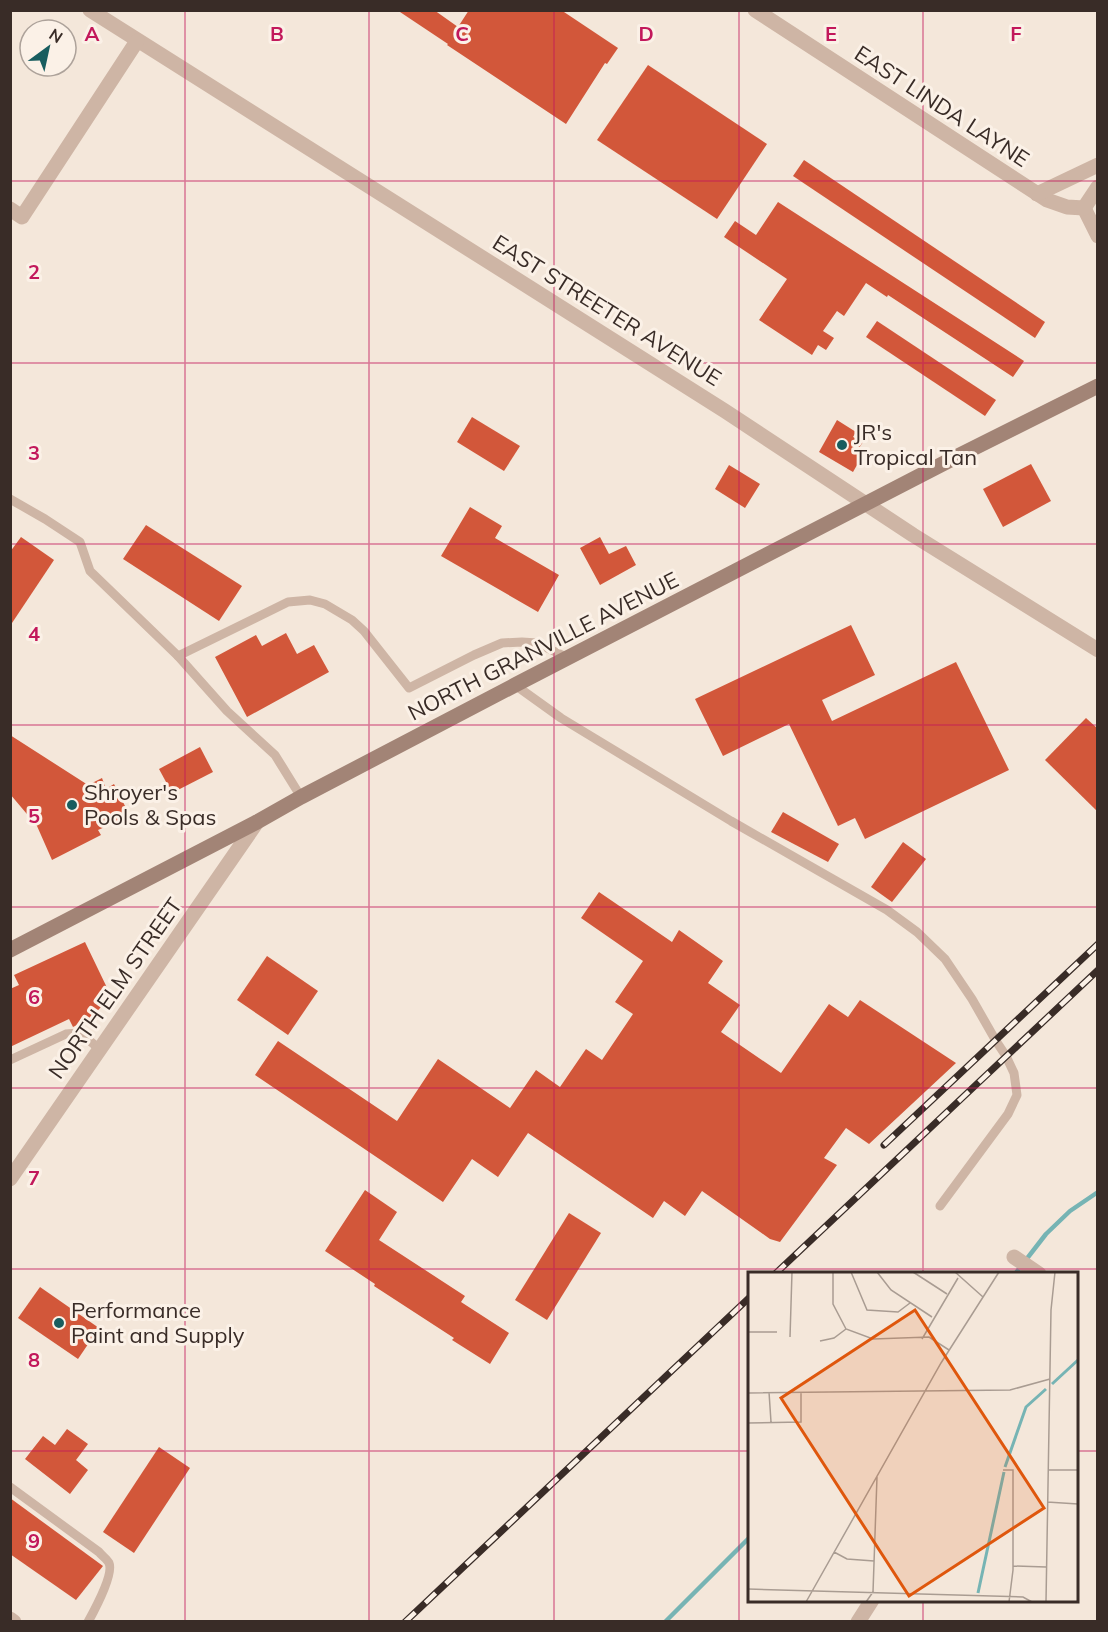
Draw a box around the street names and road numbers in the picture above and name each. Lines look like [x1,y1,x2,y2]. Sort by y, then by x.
street label: EAST LINDA LAYNE [849,39,1035,173]
street label: EAST STREETER AVENUE [487,228,727,392]
street label: NORTH GRANVILLE AVENUE [403,565,683,727]
street label: NORTH ELM STREET [42,892,188,1084]

